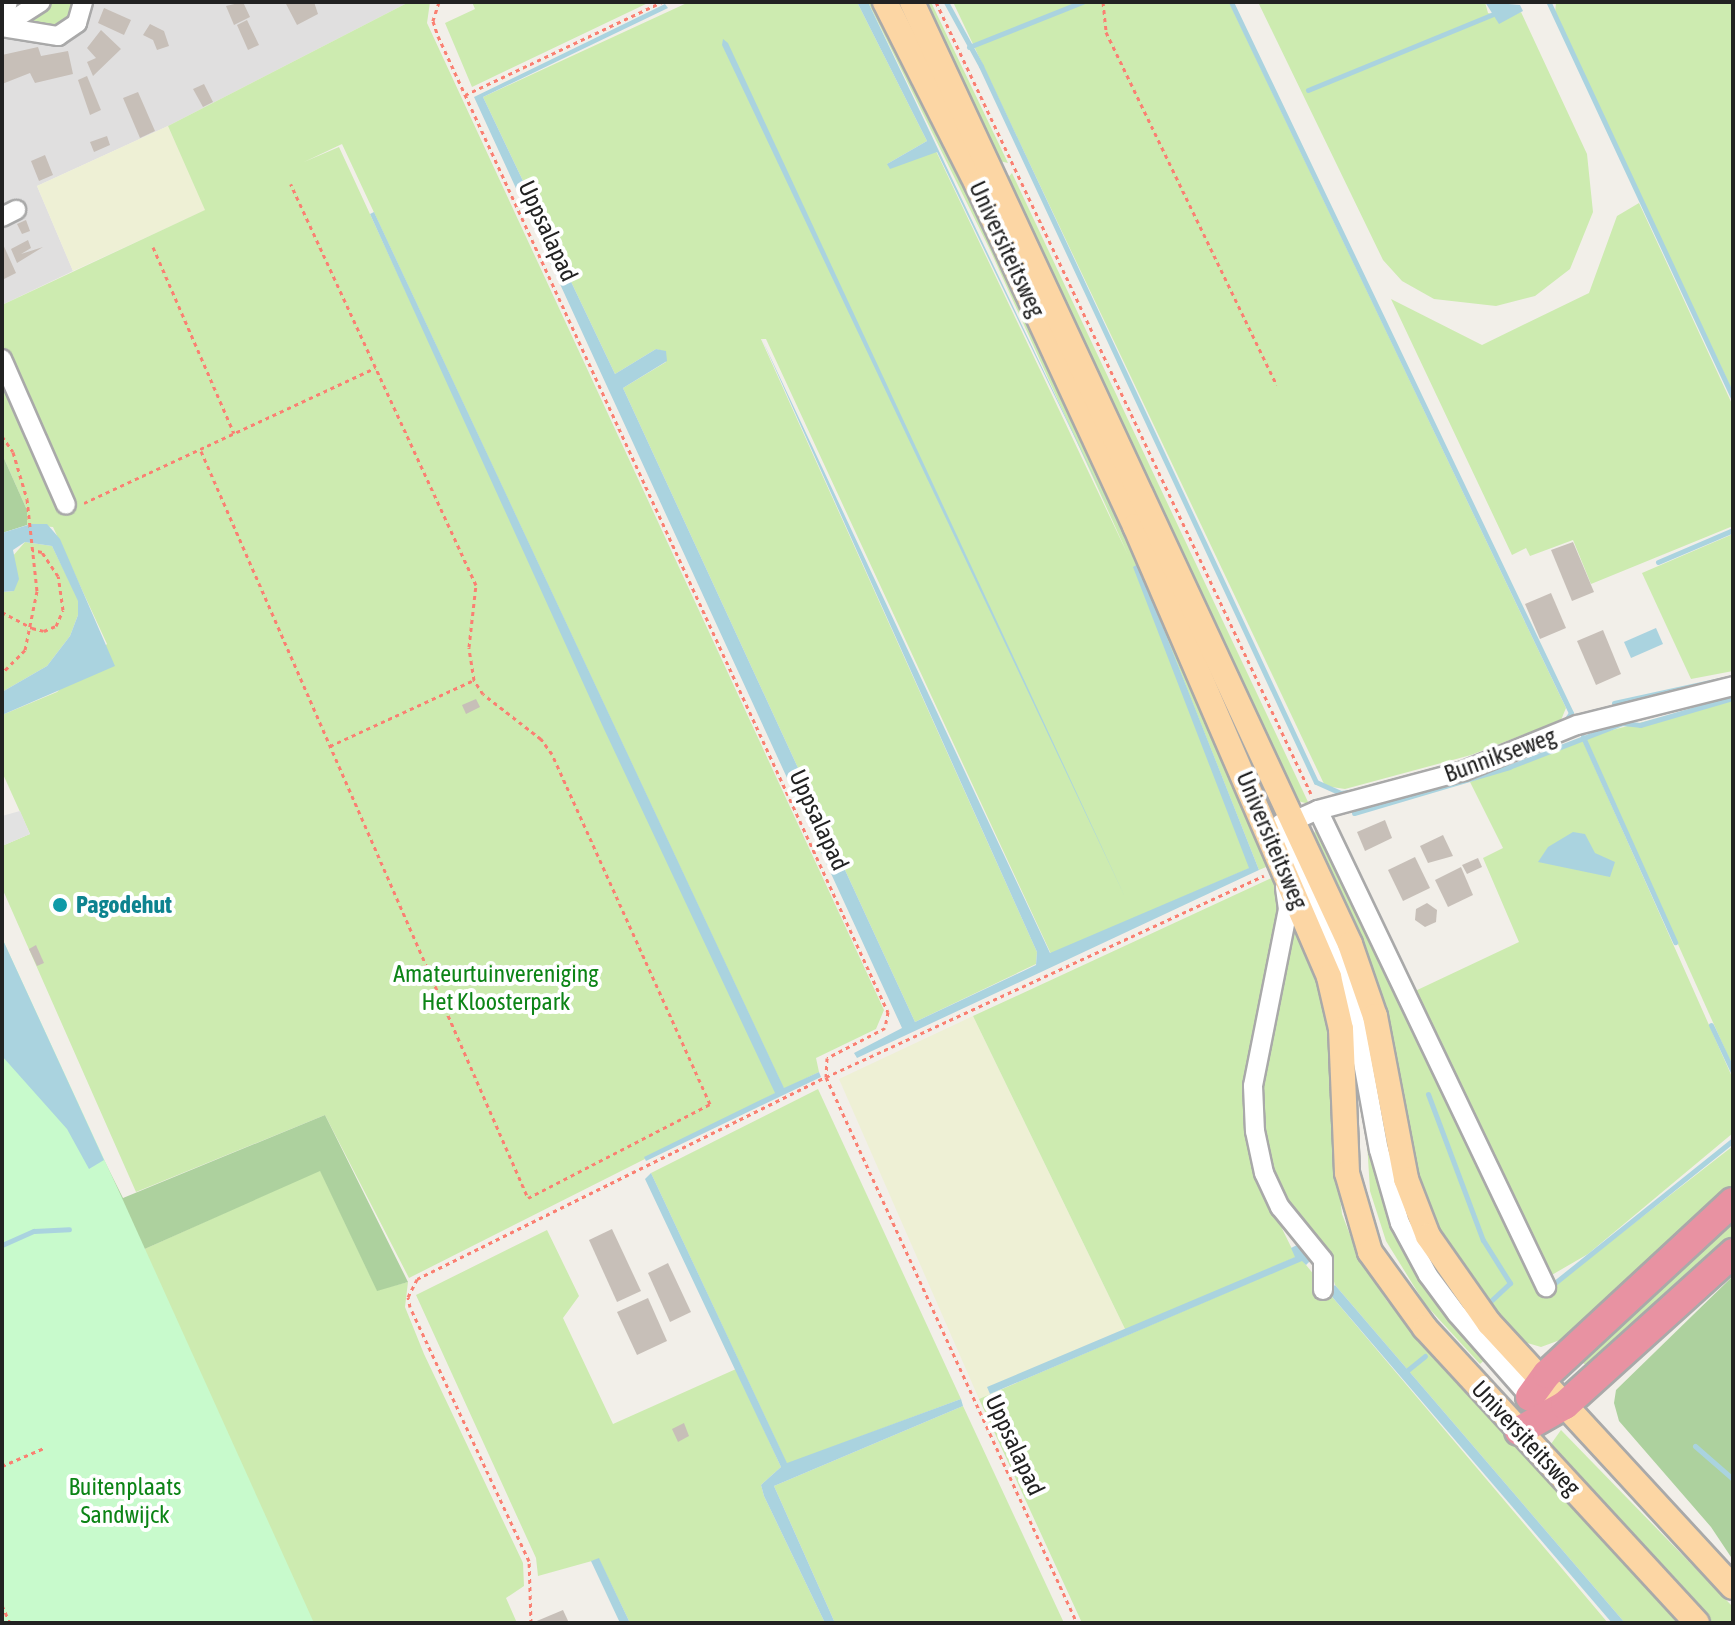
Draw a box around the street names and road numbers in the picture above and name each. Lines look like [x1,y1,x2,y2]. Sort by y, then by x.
street label: Uppsalapad [512,176,584,286]
street label: Universiteitsweg [963,176,1051,322]
street label: Bunnikseweg [1440,722,1560,788]
street label: Uppsalapad [783,765,855,875]
street label: Universiteitsweg [1230,767,1314,913]
street label: Universiteitsweg [1465,1375,1587,1501]
street label: Uppsalapad [979,1390,1051,1500]

